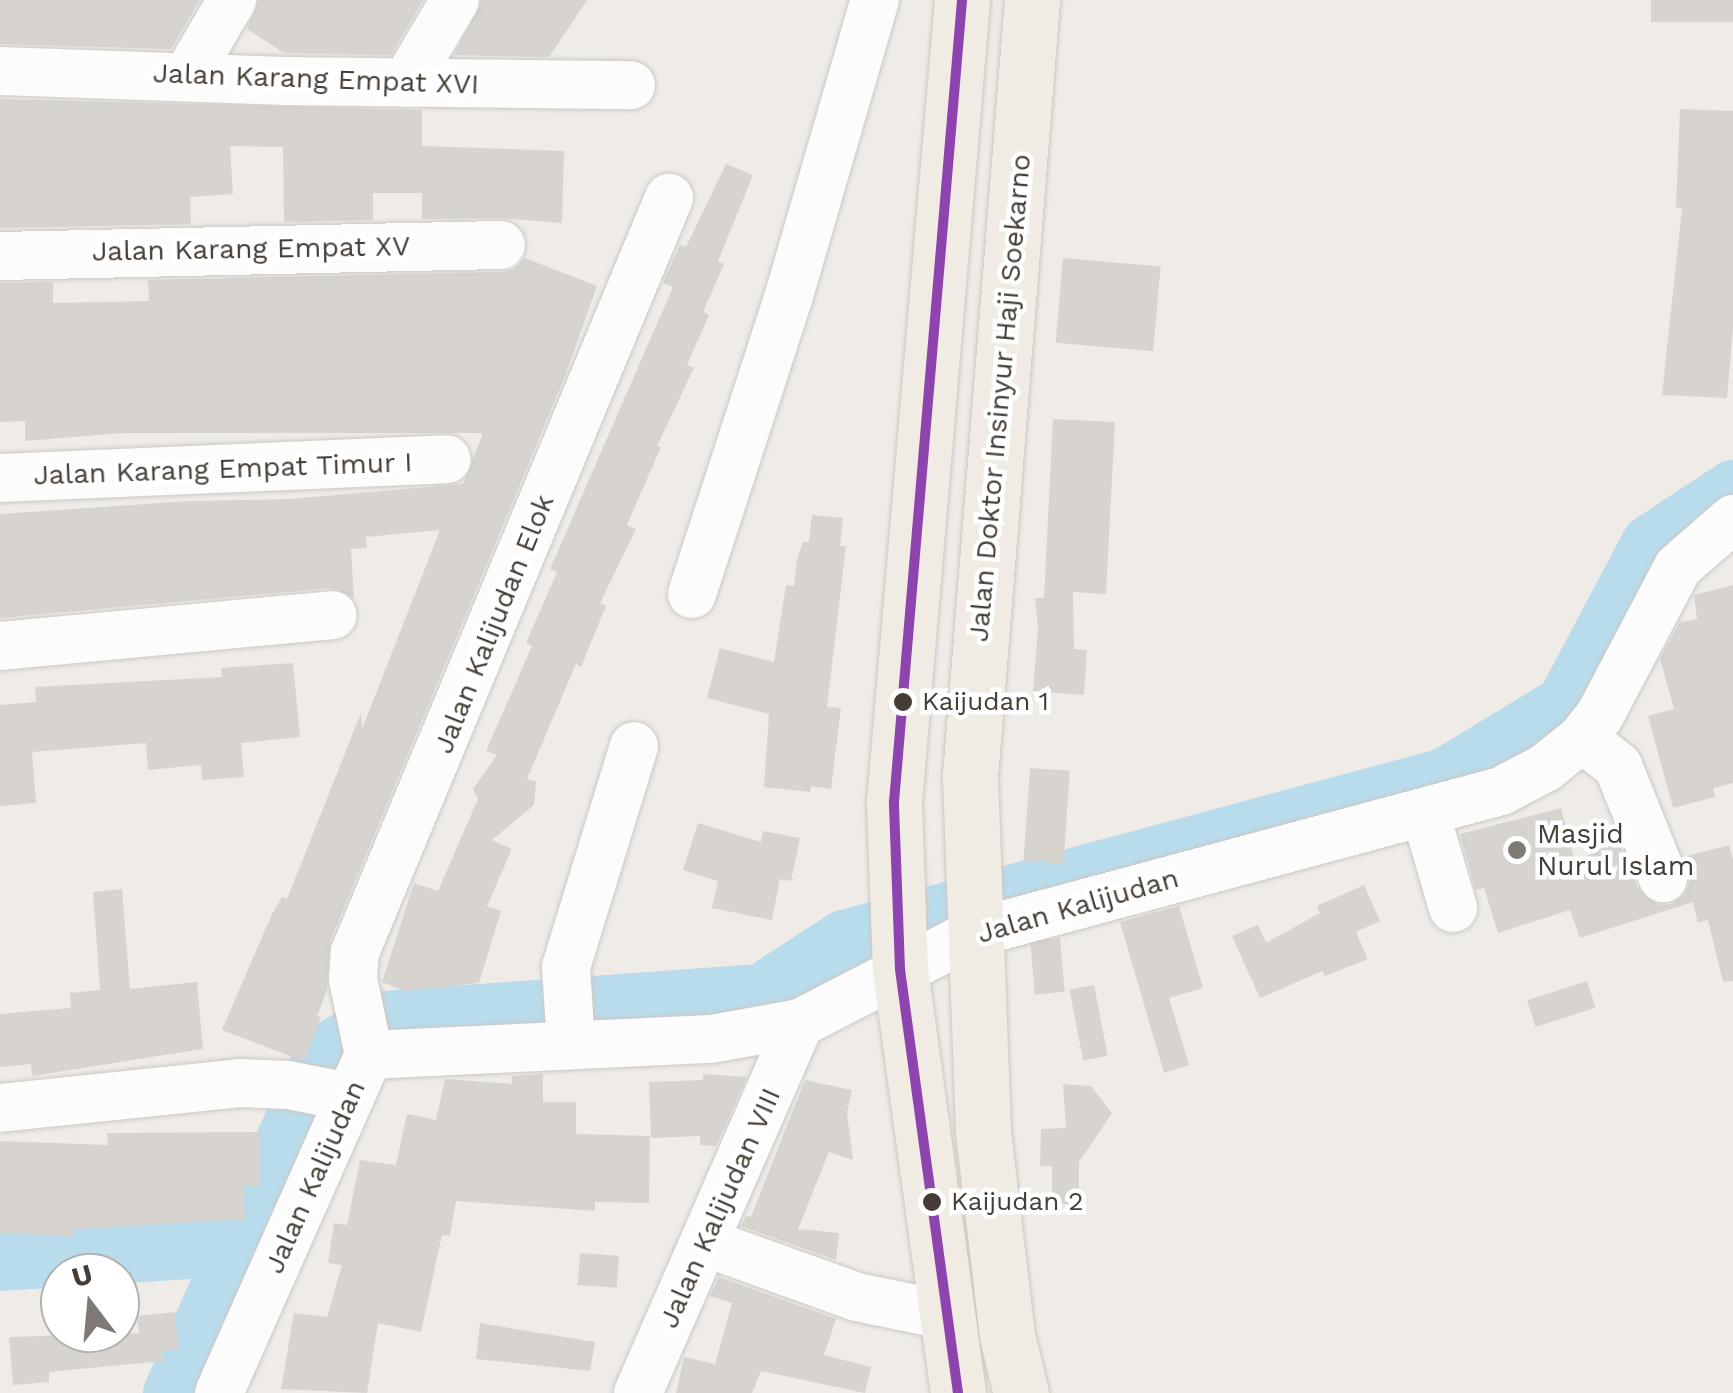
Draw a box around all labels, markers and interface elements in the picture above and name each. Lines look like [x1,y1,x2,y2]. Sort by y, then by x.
street label: Jalan Karang Empat XVI [152,57,480,101]
street label: Jalan Doktor Insinyur Haji Soekarno [962,152,1038,644]
street label: Jalan Karang Empat XV [91,229,411,269]
street label: Jalan Karang Empat Timur I [32,446,414,492]
street label: Jalan Kalijudan Elok [427,490,561,758]
place label: Kaijudan 1 [922,686,1049,718]
marker: Kaijudan 1 [893,692,913,712]
place label: Masjid Nurul Islam [1537,817,1695,883]
marker: Masjid Nurul Islam [1506,839,1528,861]
street label: Jalan Kalijudan [974,861,1182,951]
street label: Jalan Kalijudan [257,1075,373,1279]
street label: Jalan Kalijudan VIII [652,1082,788,1334]
place label: Kaijudan 2 [951,1186,1083,1218]
marker: Kaijudan 2 [922,1192,942,1212]
north arrow [40,1253,140,1353]
text: U [68,1257,96,1294]

